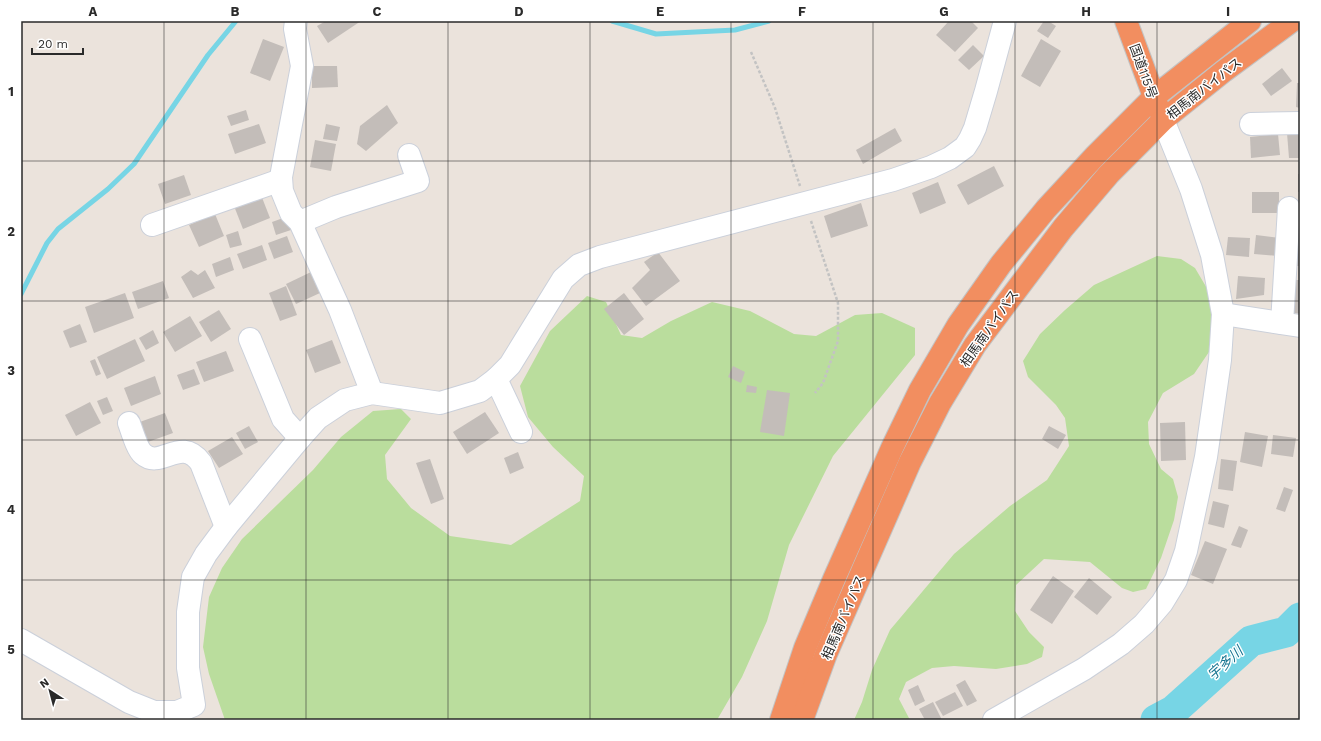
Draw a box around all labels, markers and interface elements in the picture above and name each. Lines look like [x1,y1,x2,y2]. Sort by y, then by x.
text: A [89,4,98,19]
text: B [231,4,240,19]
text: C [373,4,382,19]
text: D [514,4,524,19]
text: E [656,4,664,19]
text: F [798,4,806,19]
text: G [939,4,949,19]
text: H [1081,4,1091,19]
text: I [1226,4,1230,19]
scale bar [32,30,83,56]
text: 20 m [38,37,68,51]
street label: 国道115号 [1127,42,1160,100]
street label: 相馬南バイパス [1164,55,1245,122]
text: 1 [8,84,14,99]
text: 2 [7,224,15,239]
street label: 相馬南バイパス [957,287,1022,370]
text: 3 [7,363,15,378]
text: 4 [7,502,16,517]
street label: 相馬南バイパス [819,572,868,662]
text: 5 [7,642,15,657]
water label: 宇多川 [1204,642,1247,683]
north arrow [30,671,70,711]
text: N [37,676,52,691]

